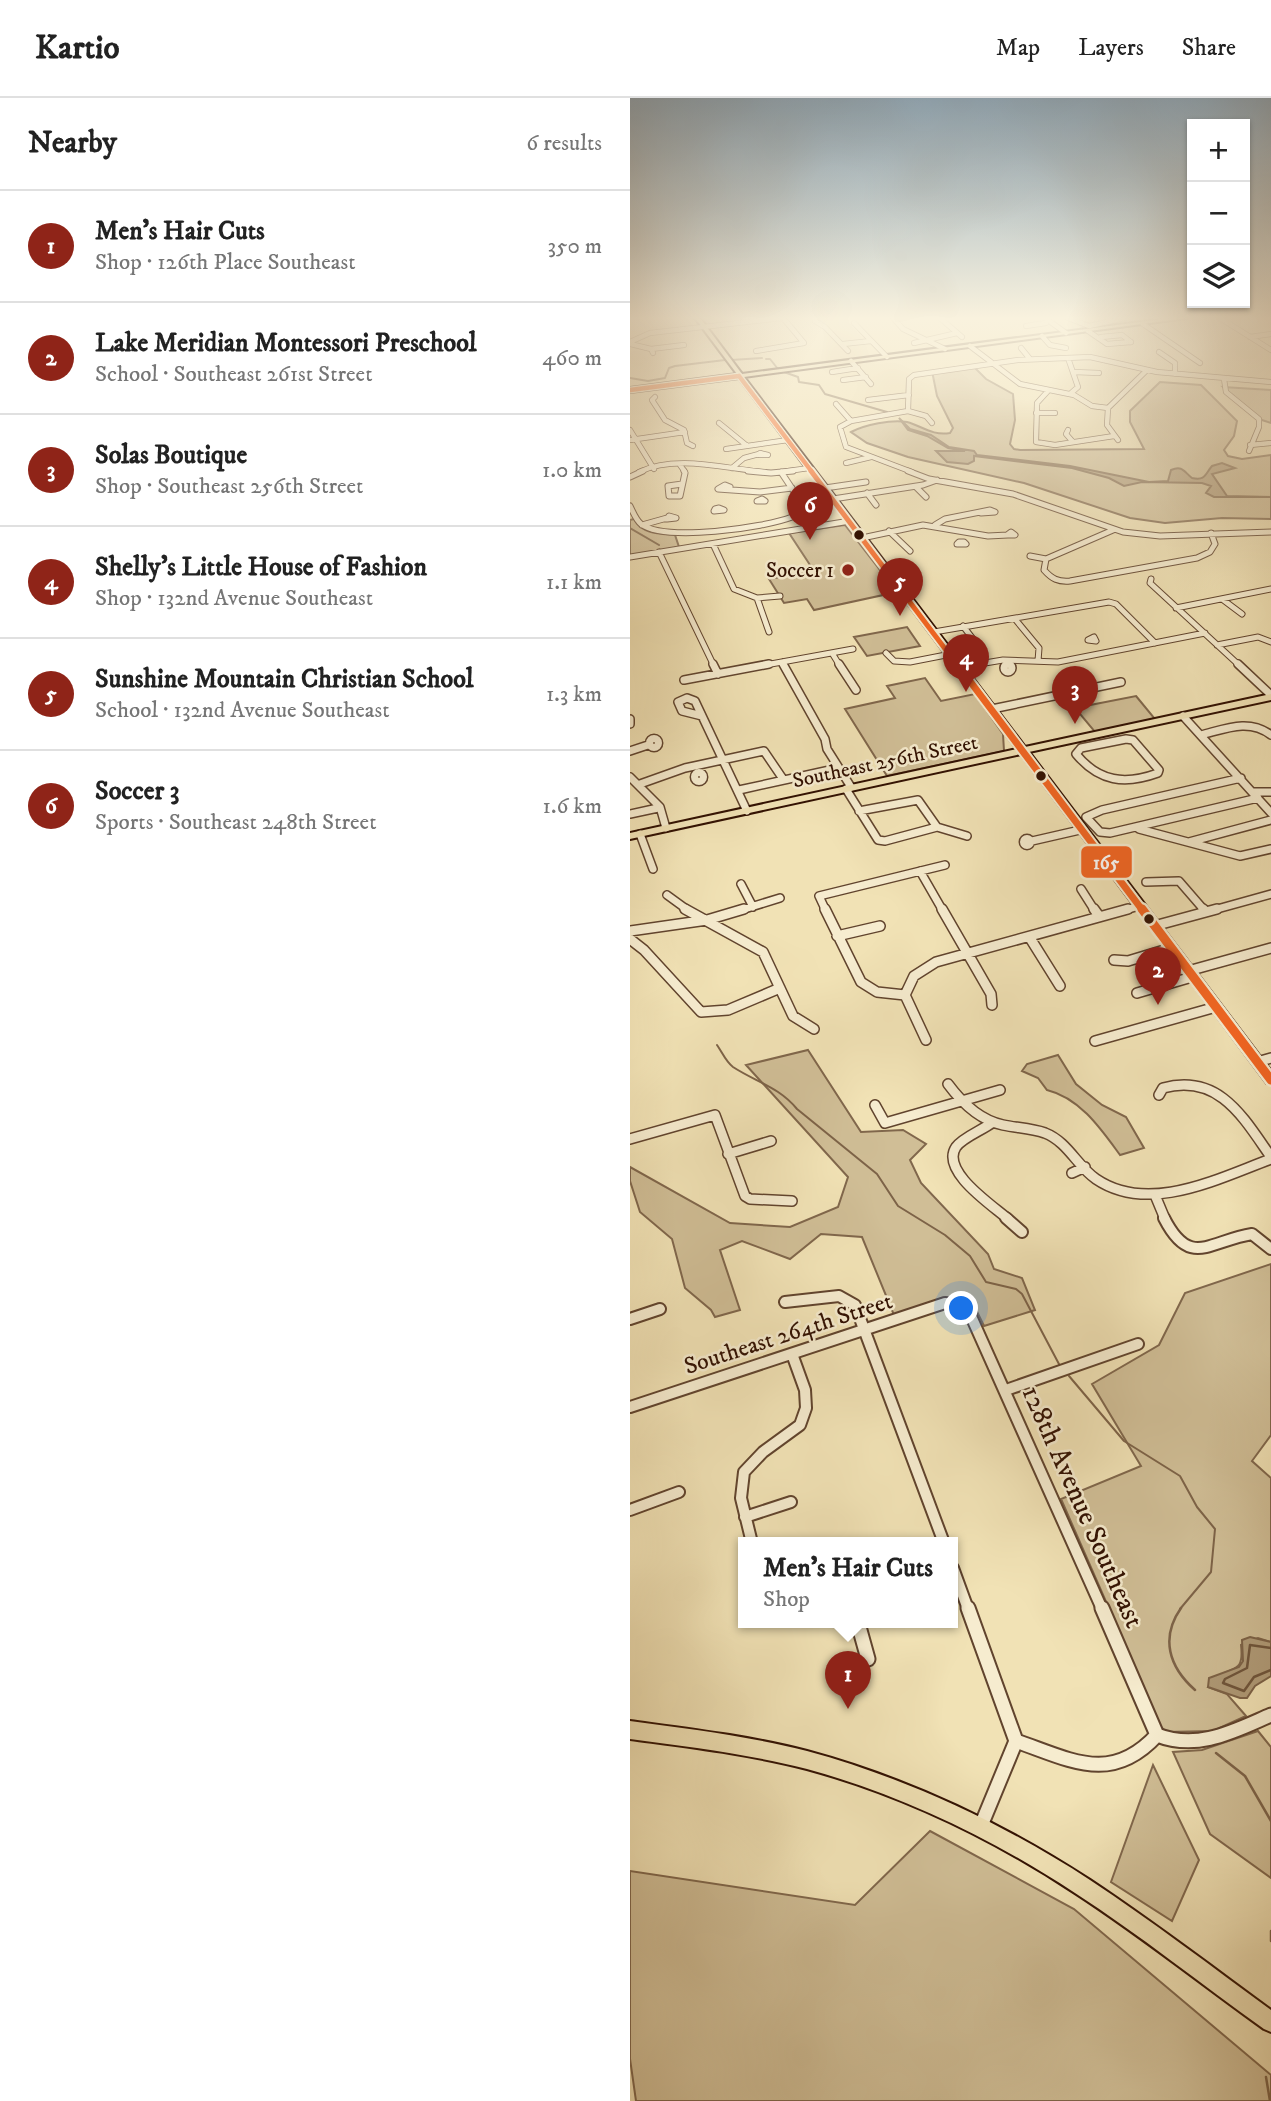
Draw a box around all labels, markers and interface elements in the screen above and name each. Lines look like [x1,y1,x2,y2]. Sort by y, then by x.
text: Kartio [35,28,120,69]
text: Map [996,33,1040,63]
text: Layers [1078,33,1144,63]
text: Share [1182,33,1236,63]
map controls [1187,119,1250,308]
button: + [1187,119,1250,182]
text: Nearby [28,125,117,162]
text: 6 results [526,129,602,158]
button: − [1187,182,1250,245]
text: Men's Hair Cuts [95,215,265,248]
text: 1 [47,232,55,261]
text: 350 m [547,232,602,261]
button: layers [1187,245,1250,308]
text: Shop · 126th Place Southeast [95,248,356,277]
text: Lake Meridian Montessori Preschool [95,327,477,360]
text: 2 [45,344,57,373]
text: 460 m [542,344,602,373]
text: School · Southeast 261st Street [95,360,373,389]
text: Solas Boutique [95,439,247,472]
text: 3 [47,456,55,485]
text: 1.0 km [542,456,602,485]
text: Shop · Southeast 256th Street [95,472,363,501]
pin: 6 [787,482,833,540]
unlabelled marker [852,528,866,542]
text: Shelly's Little House of Fashion [95,551,427,584]
place label: Soccer 1 [766,558,834,584]
pin: 5 [877,558,923,616]
marker: Soccer 1 [840,562,856,578]
text: 4 [44,568,58,597]
text: 1.1 km [546,568,602,597]
text: Shop · 132nd Avenue Southeast [95,584,373,613]
pin: 4 [943,634,989,692]
text: Sunshine Mountain Christian School [95,663,474,696]
pin: 3 [1052,666,1098,724]
text: 5 [45,680,57,709]
text: 1.3 km [546,680,602,709]
text: School · 132nd Avenue Southeast [95,696,390,725]
street label: Southeast 256th Street [790,730,980,794]
unlabelled marker [1034,769,1048,783]
text: Soccer 3 [95,775,179,808]
text: 6 [45,792,57,821]
text: 1.6 km [543,792,602,821]
text: Sports · Southeast 248th Street [95,808,377,837]
line badge: 165 [1080,845,1133,879]
text: 165 [1093,852,1120,875]
unlabelled marker [1142,912,1156,926]
pin: 2 [1135,947,1181,1005]
street label: Southeast 264th Street [680,1286,897,1382]
your location [944,1291,978,1325]
street label: 128th Avenue Southeast [1013,1380,1152,1633]
popup [738,1537,958,1628]
text: Men's Hair Cuts [763,1552,933,1585]
text: Shop [763,1585,810,1614]
pin: 1 [825,1651,871,1709]

